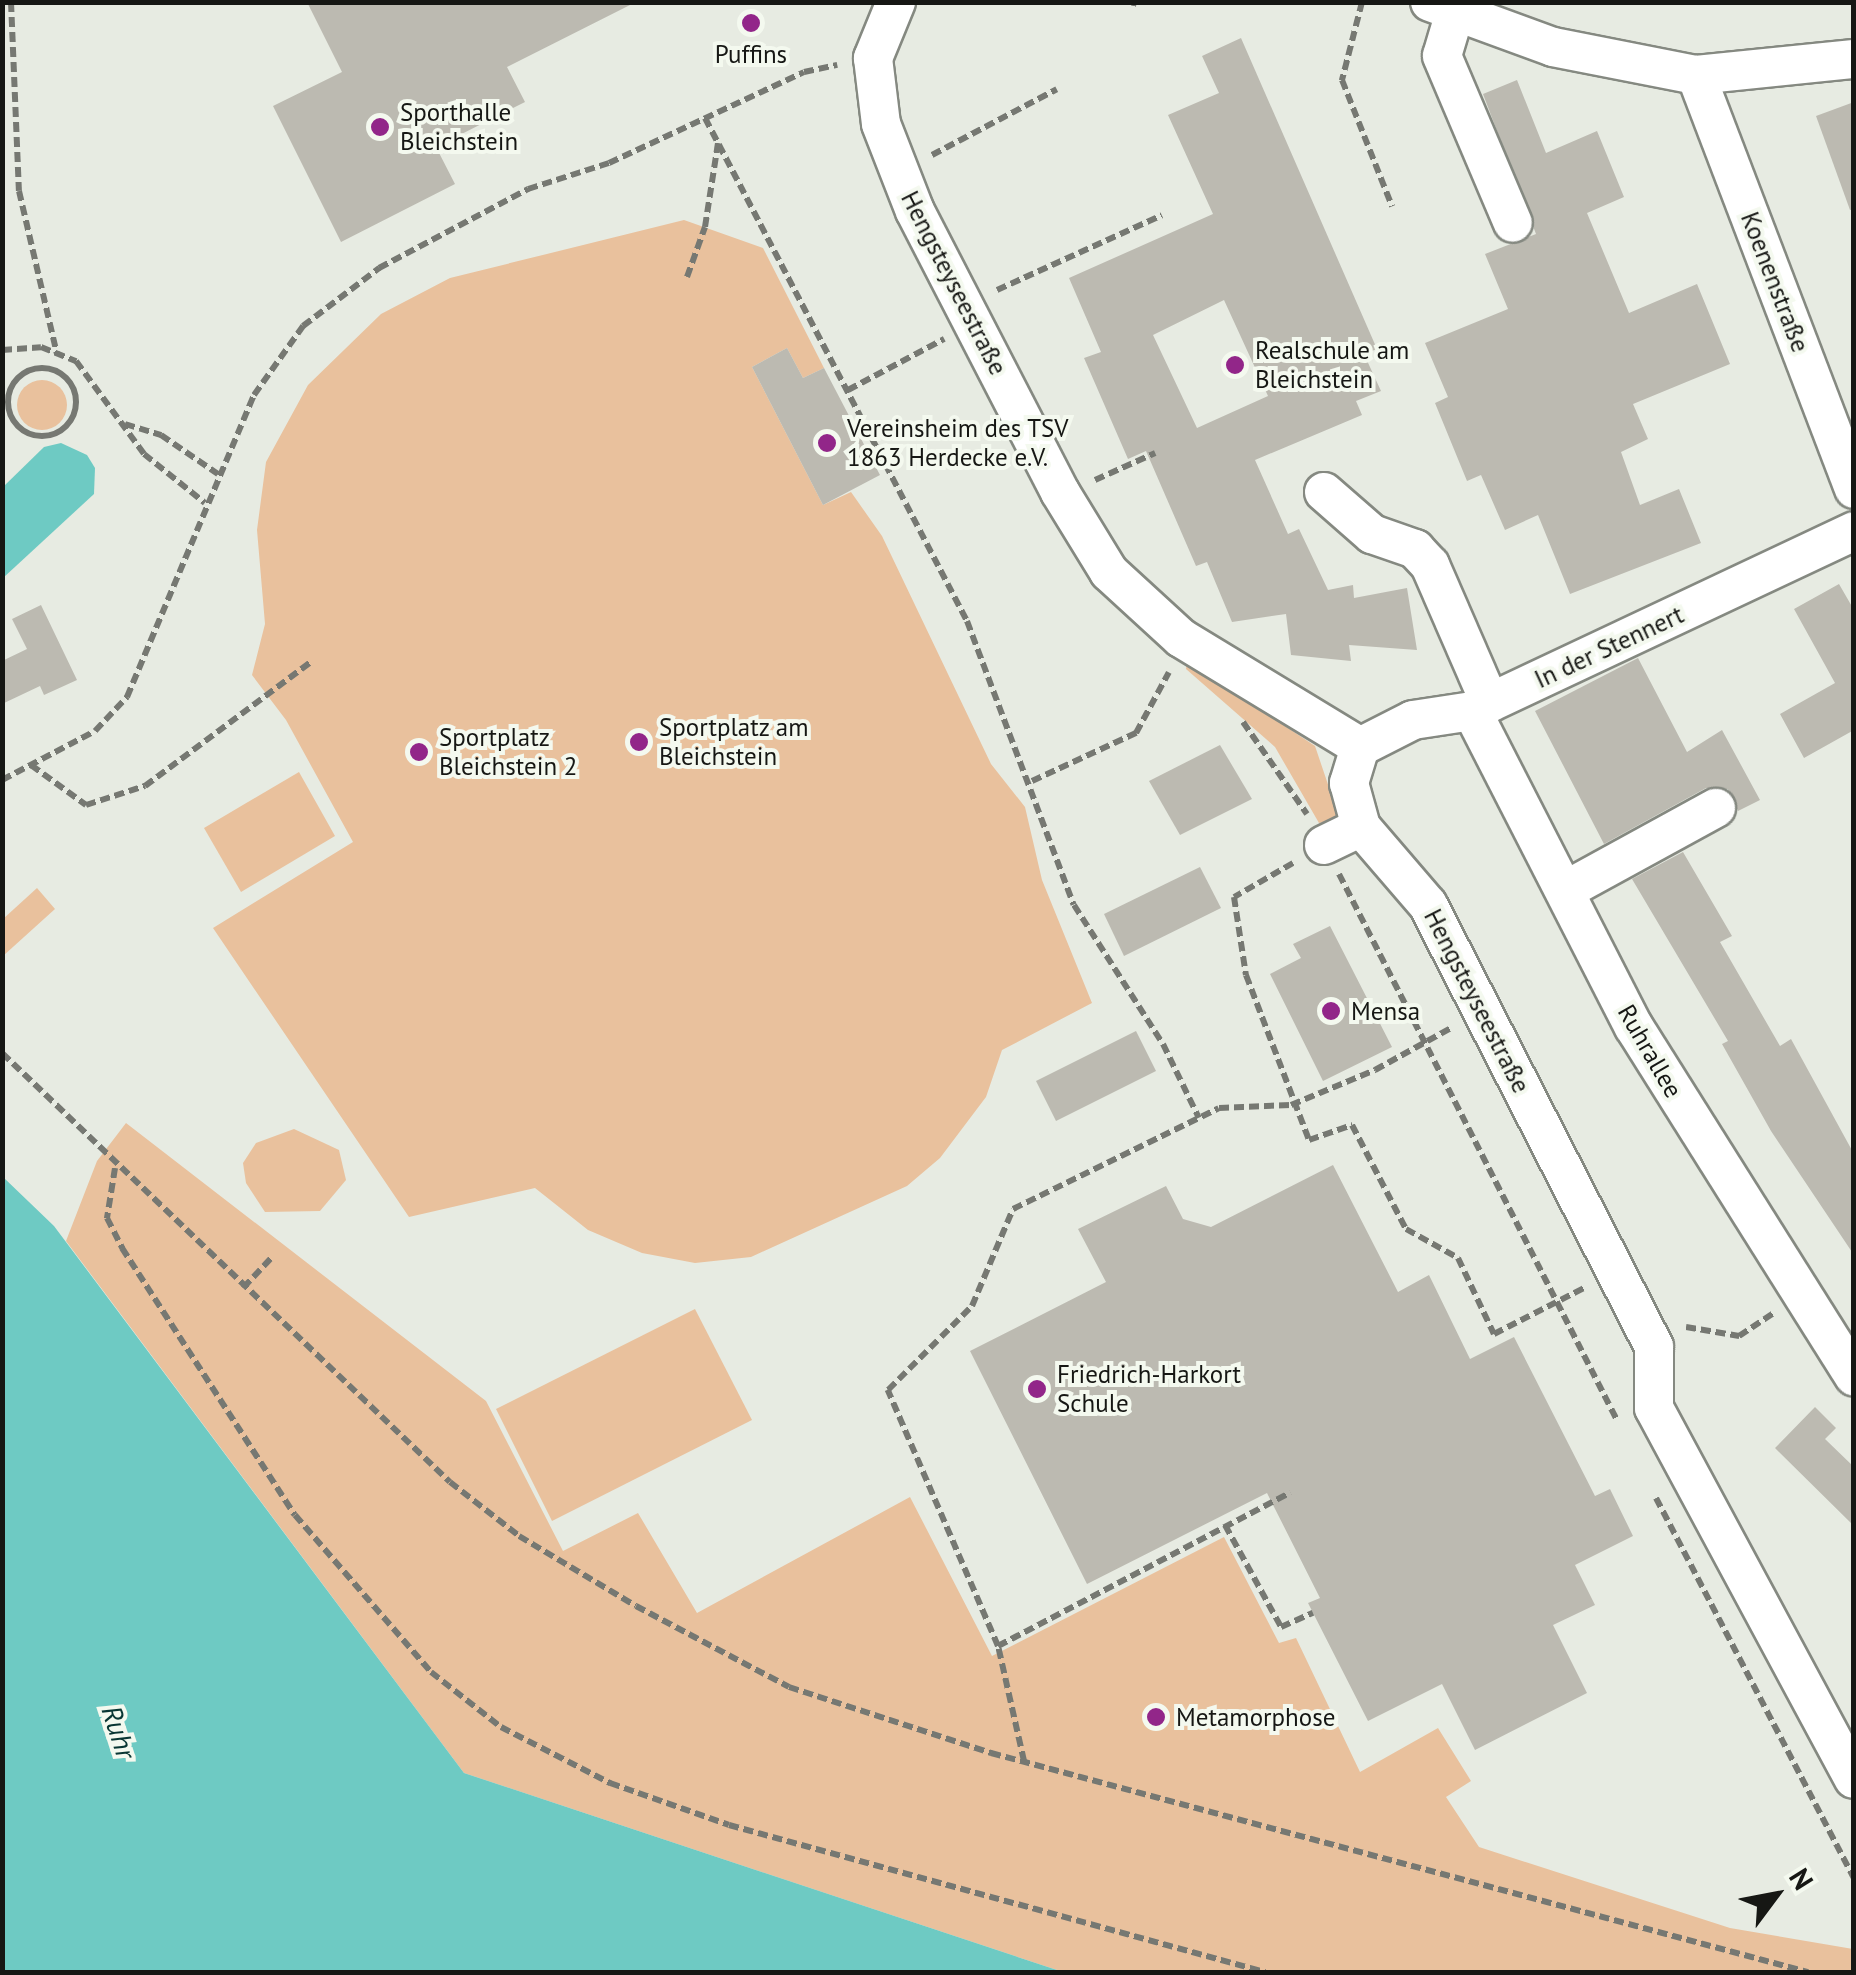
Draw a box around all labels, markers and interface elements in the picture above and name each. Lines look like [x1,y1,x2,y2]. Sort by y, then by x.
marker: Puffins [740,12,762,34]
place label: Puffins [715,39,787,69]
place label: Sporthalle Bleichstein [400,98,518,157]
marker: Sporthalle Bleichstein [369,116,391,138]
street label: Hengsteyseestraße [895,186,1013,380]
street label: Koenenstraße [1735,208,1815,356]
place label: Realschule am Bleichstein [1255,336,1409,395]
marker: Realschule am Bleichstein [1224,354,1246,376]
place label: Vereinsheim des TSV 1863 Herdecke e.V. [847,414,1069,473]
marker: Vereinsheim des TSV 1863 Herdecke e.V. [816,432,838,454]
street label: In der Stennert [1530,599,1688,695]
place label: Sportplatz am Bleichstein [659,713,809,772]
place label: Sportplatz Bleichstein 2 [439,723,577,782]
marker: Sportplatz am Bleichstein [628,731,650,753]
marker: Sportplatz Bleichstein 2 [408,741,430,763]
street label: Hengsteyseestraße [1418,904,1536,1098]
place label: Mensa [1351,996,1420,1026]
street label: Ruhrallee [1611,999,1689,1103]
marker: Mensa [1320,1000,1342,1022]
place label: Friedrich-Harkort Schule [1057,1360,1241,1419]
marker: Friedrich-Harkort Schule [1026,1378,1048,1400]
water label: Ruhr [95,1701,143,1763]
place label: Metamorphose [1176,1702,1335,1732]
marker: Metamorphose [1145,1706,1167,1728]
north arrow [1726,1845,1826,1945]
text: N [1781,1861,1822,1896]

